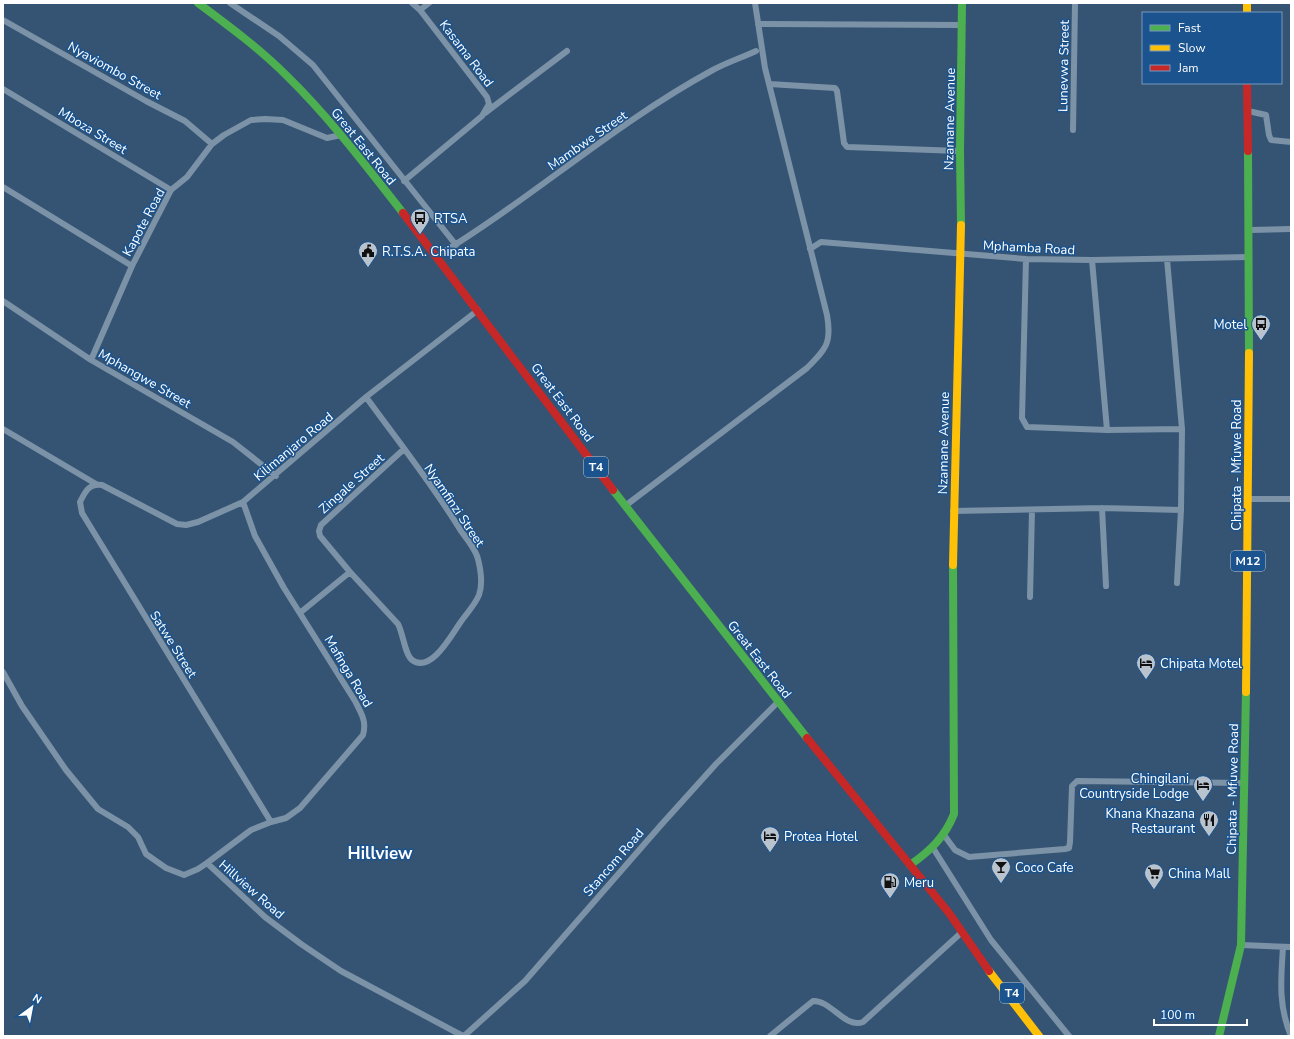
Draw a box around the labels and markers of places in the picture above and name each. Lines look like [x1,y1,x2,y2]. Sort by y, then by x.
bus stop icon: RTSA [409,207,431,235]
place label: RTSA [434,210,468,228]
public building icon: R.T.S.A. Chipata [357,240,379,268]
place label: R.T.S.A. Chipata [382,243,475,261]
bus stop icon: Motel [1250,313,1272,341]
place label: Motel [1213,316,1247,334]
hotel icon: Chipata Motel [1135,652,1157,680]
place label: Chipata Motel [1160,655,1242,673]
place label: Chingilani Countryside Lodge [1079,770,1189,803]
hotel icon: Chingilani Countryside Lodge [1192,774,1214,802]
place label: Khana Khazana Restaurant [1105,805,1195,838]
restaurant icon: Khana Khazana Restaurant [1198,809,1220,837]
hotel icon: Protea Hotel [759,825,781,853]
place label: Protea Hotel [784,828,858,846]
bar icon: Coco Cafe [990,856,1012,884]
place label: Coco Cafe [1015,859,1074,877]
supermarket icon: China Mall [1143,862,1165,890]
place label: China Mall [1168,865,1231,883]
fuel station icon: Meru [879,871,901,899]
place label: Meru [904,874,934,892]

